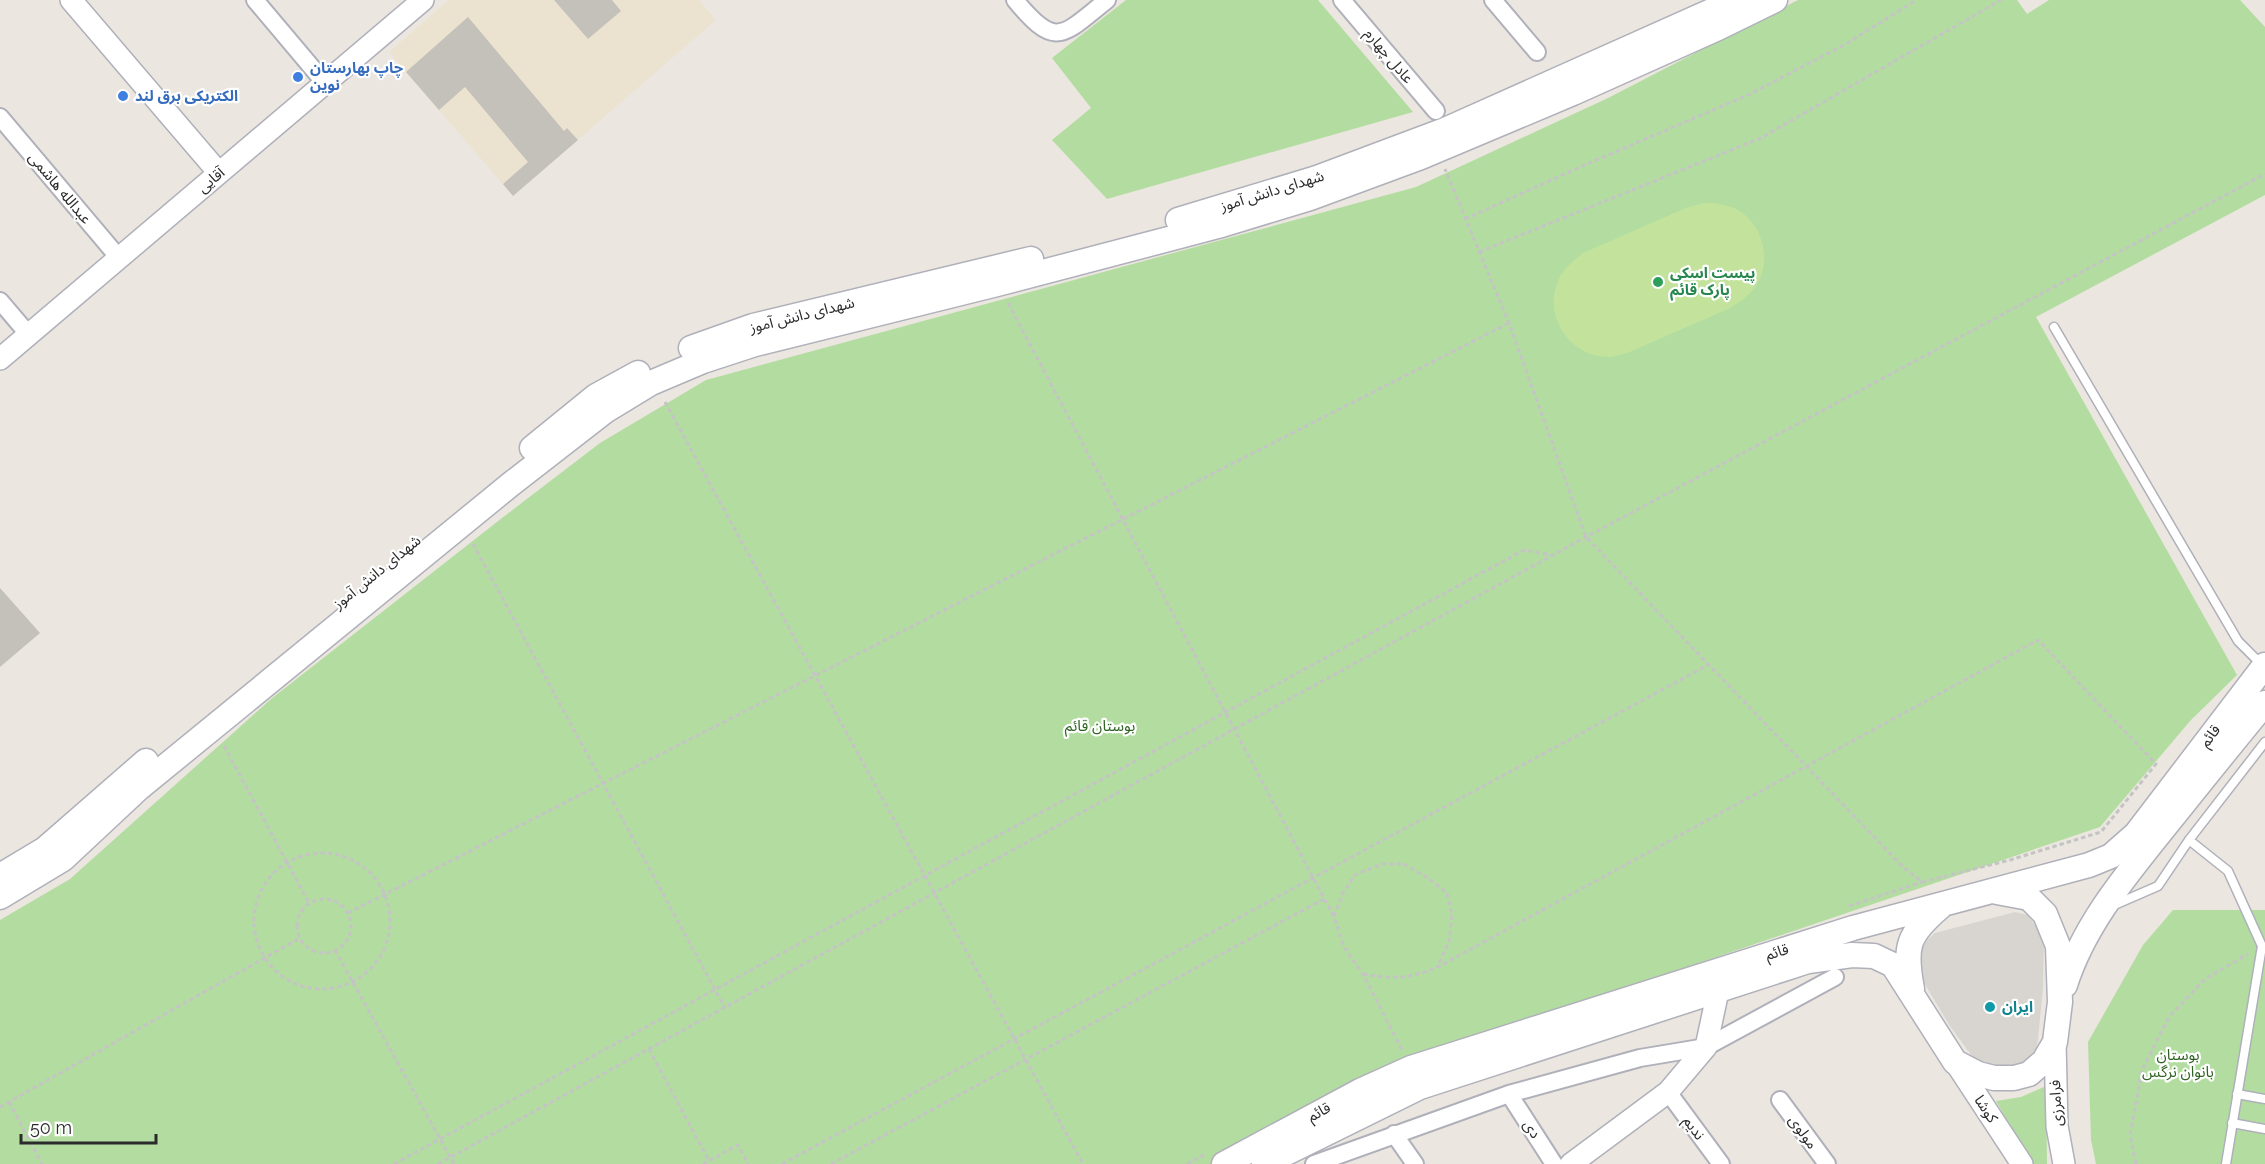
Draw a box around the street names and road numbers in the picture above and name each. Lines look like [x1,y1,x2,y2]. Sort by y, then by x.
street label: عادل چهارم [1359,25,1417,89]
street label: عبدالله هاشمی [25,148,96,228]
street label: آقایی [194,163,229,197]
street label: شهدای دانش آموز [1217,167,1326,216]
street label: شهدای دانش آموز [747,293,857,337]
street label: شهدای دانش آموز [329,531,425,614]
street label: قائم [2196,721,2226,752]
street label: قائم [1763,940,1792,966]
street label: فرامرزی [2046,1079,2066,1127]
street label: کوشا [1970,1092,2002,1127]
street label: قائم [1304,1098,1335,1127]
street label: مولوی [1785,1112,1821,1152]
street label: ندیم [1678,1113,1709,1145]
street label: دی [1519,1116,1545,1142]

